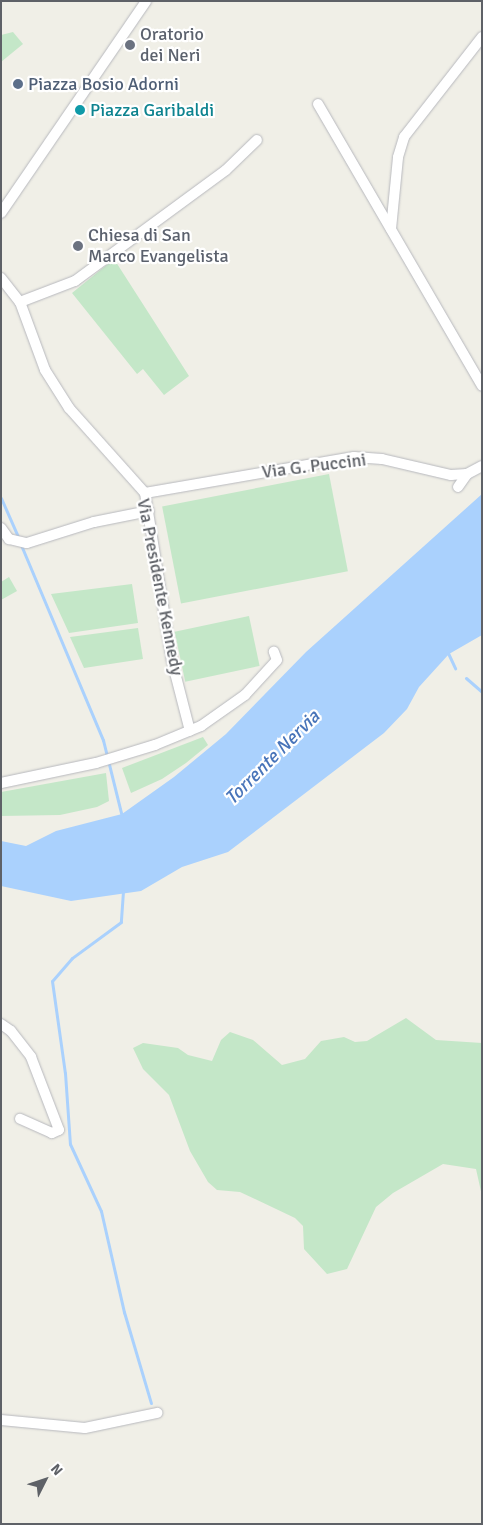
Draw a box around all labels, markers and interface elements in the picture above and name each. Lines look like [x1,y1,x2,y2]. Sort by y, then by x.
place label: Oratorio dei Neri [140,24,204,66]
marker: Oratorio dei Neri [124,39,136,51]
place label: Piazza Bosio Adorni [28,73,179,95]
marker: Piazza Bosio Adorni [12,78,24,90]
place label: Piazza Garibaldi [90,99,214,121]
marker: Piazza Garibaldi [74,104,86,116]
place label: Chiesa di San Marco Evangelista [88,225,229,268]
marker: Chiesa di San Marco Evangelista [72,240,84,252]
street label: Via G. Puccini [261,449,367,483]
street label: Via Presidente Kennedy [132,497,188,677]
water label: Torrente Nervia [221,706,325,810]
north arrow [20,1455,70,1505]
text: N [47,1461,66,1479]

